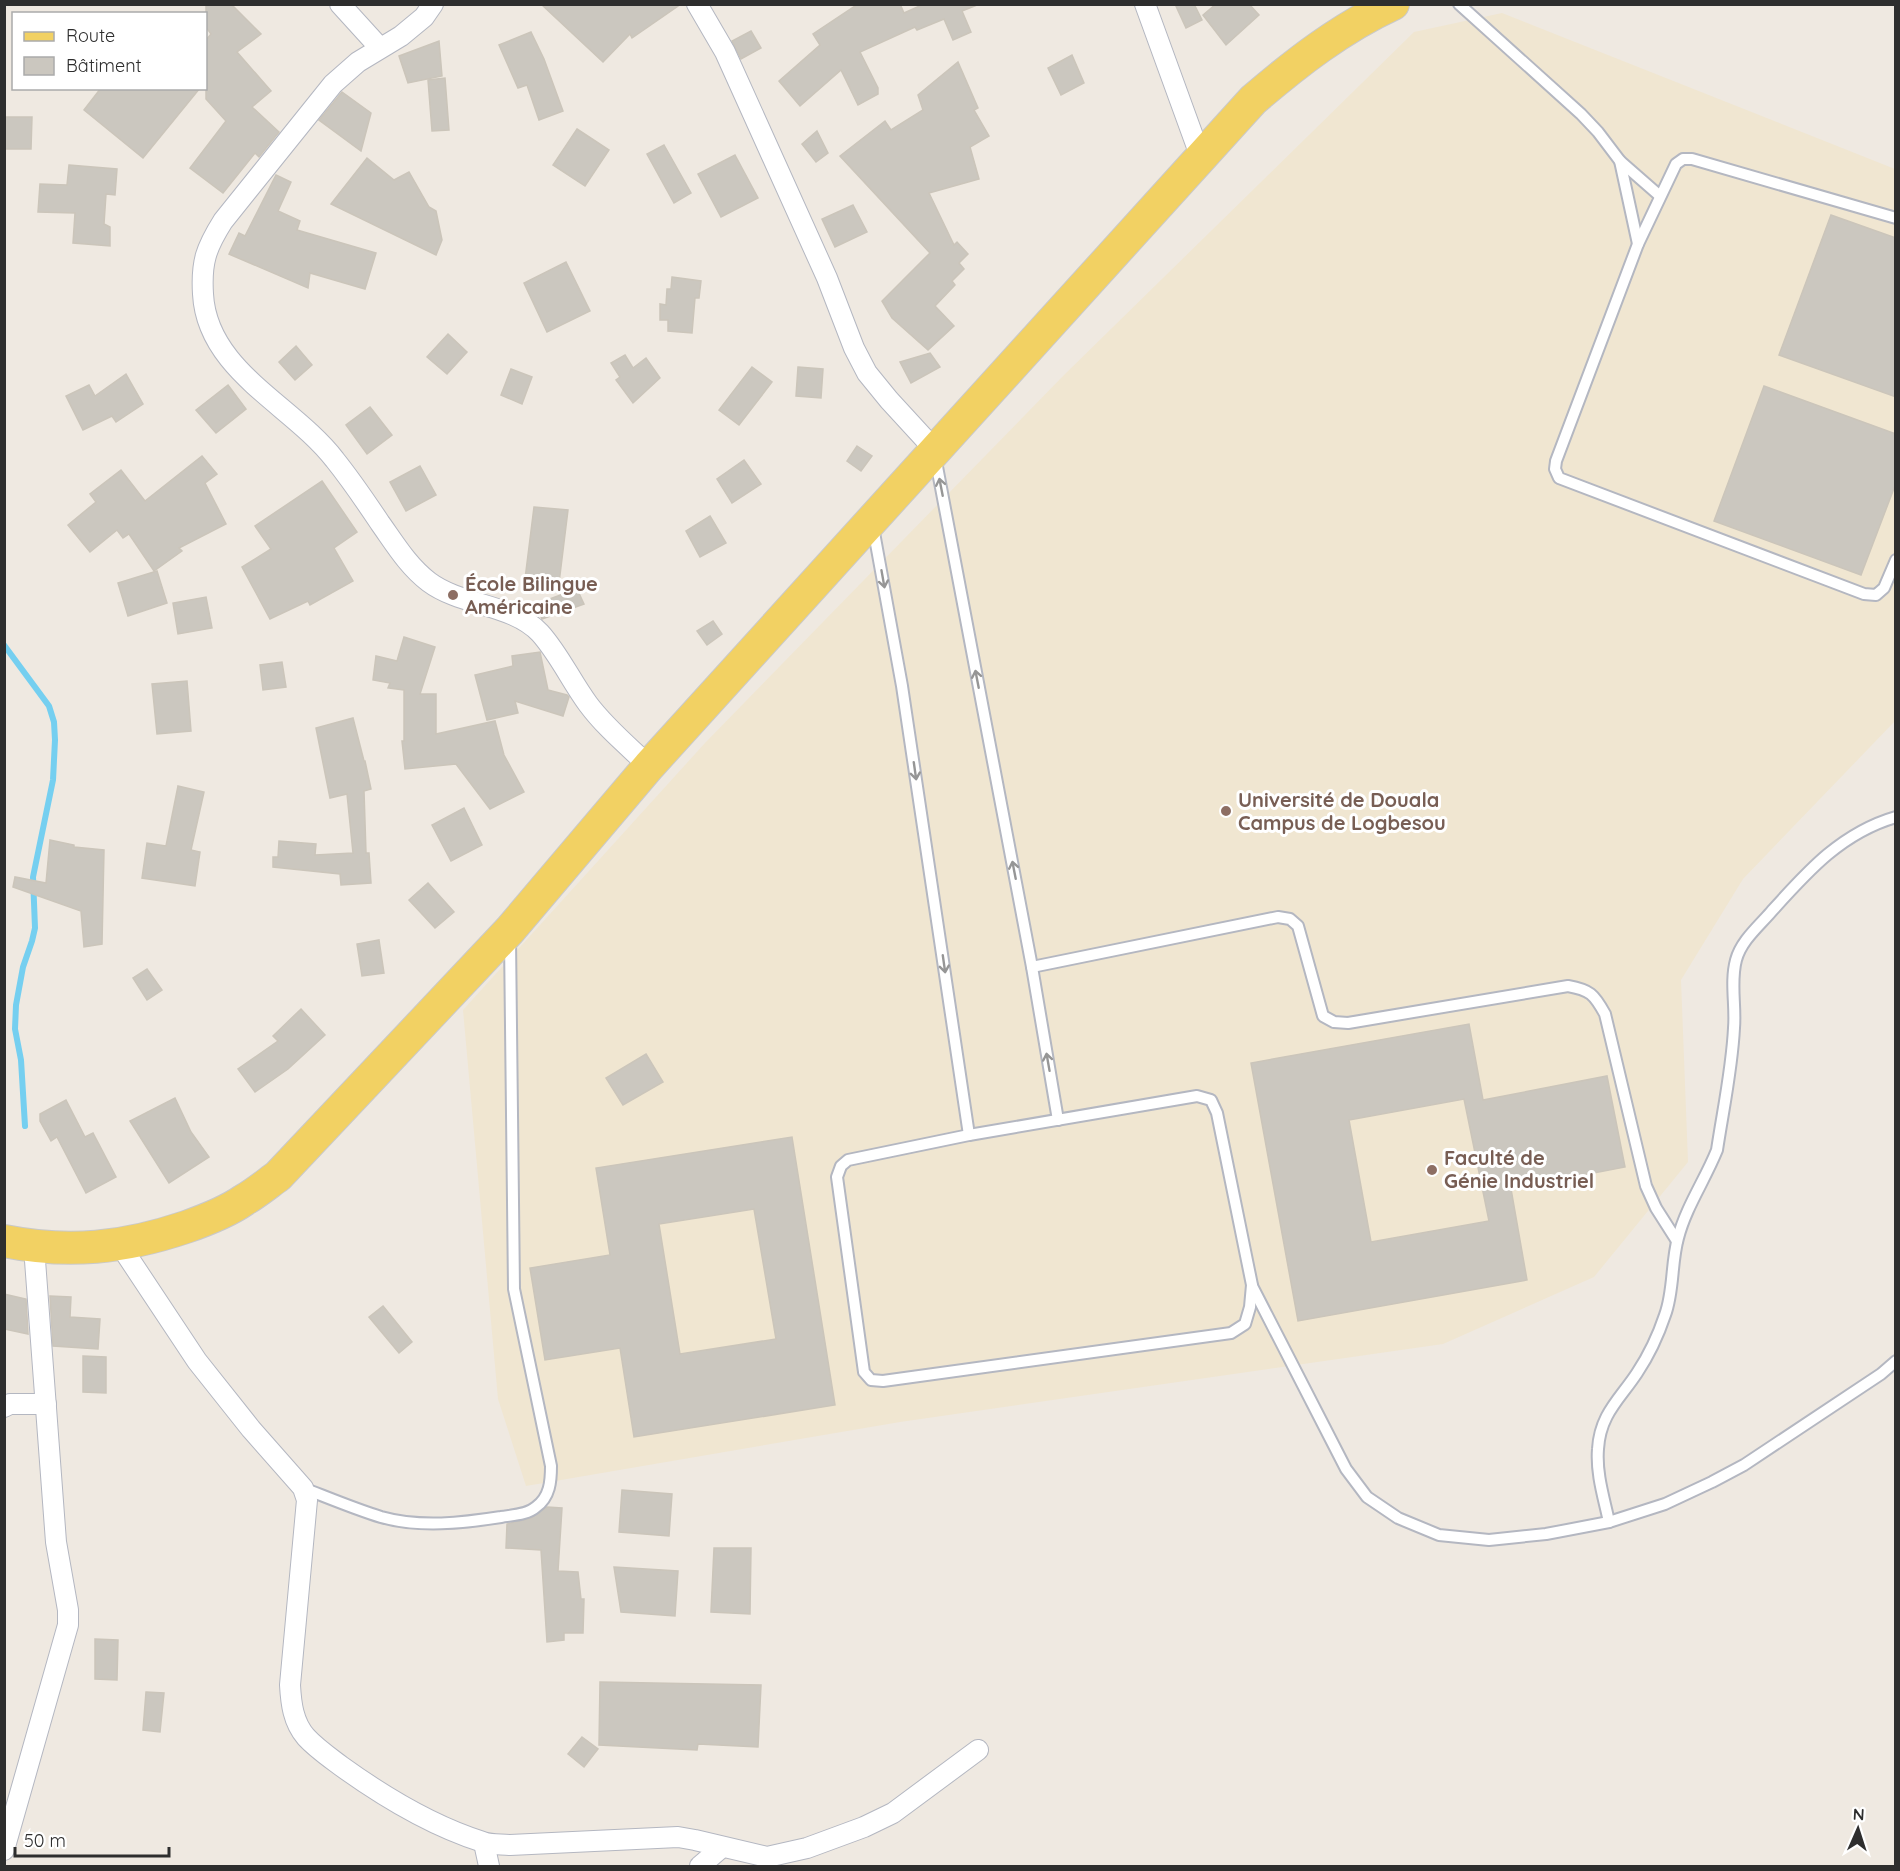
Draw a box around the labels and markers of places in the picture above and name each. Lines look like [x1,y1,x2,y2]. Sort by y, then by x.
place label: École Bilingue Américaine [465,571,598,619]
marker: École Bilingue Américaine [446,588,460,602]
place label: Université de Douala Campus de Logbesou [1238,787,1446,835]
marker: Université de Douala Campus de Logbesou [1219,804,1233,818]
place label: Faculté de Génie Industriel [1444,1145,1594,1193]
marker: Faculté de Génie Industriel [1425,1163,1439,1177]

